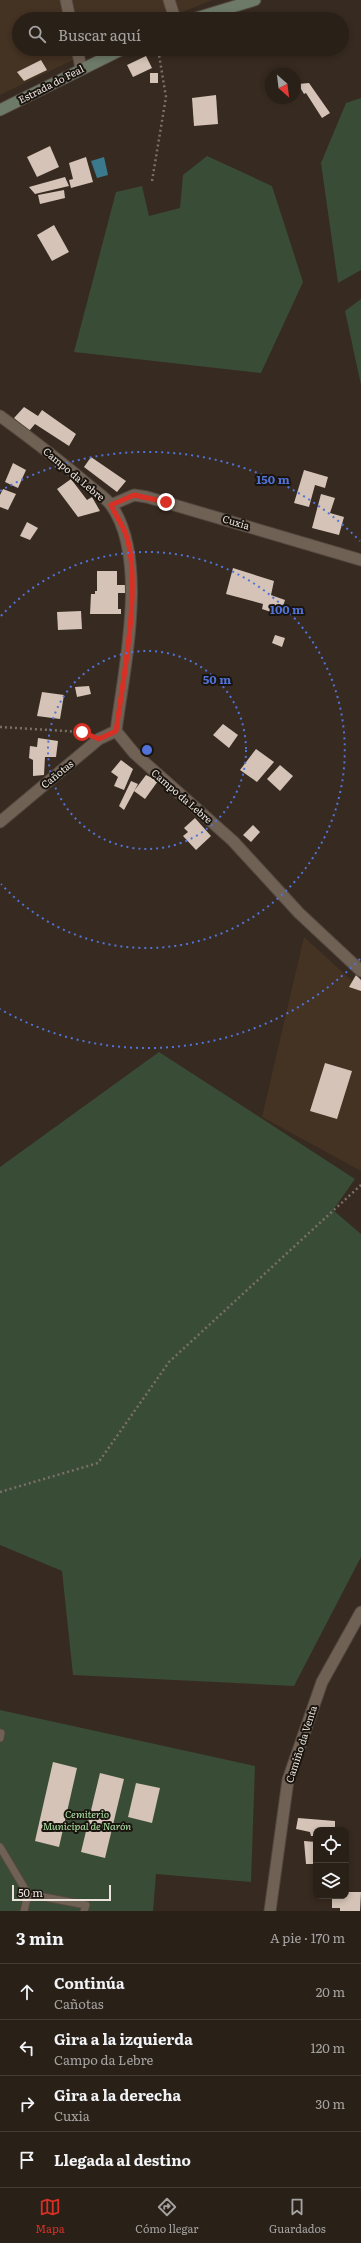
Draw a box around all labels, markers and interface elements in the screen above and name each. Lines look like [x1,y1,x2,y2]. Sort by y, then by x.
search box [12,12,349,56]
icon: search [26,23,48,45]
text: Buscar aquí [58,23,141,46]
street label: Estrada do Feal [15,60,87,107]
north arrow [265,68,301,104]
street label: Campo da Lebre [40,443,108,504]
text: 150 m [256,470,290,488]
route end [157,493,175,511]
street label: Cuxia [221,511,252,533]
text: 100 m [270,600,304,618]
text: 50 m [203,670,231,688]
route start [73,723,91,741]
centre of rings [140,743,154,757]
street label: Cañotas [37,755,77,791]
street label: Campo da Lebre [149,765,216,826]
street label: Camiño da Venta [281,1703,320,1784]
park label: Cemiterio Municipal de Narón [43,1806,131,1833]
map controls [313,1827,349,1899]
button: locate [313,1827,349,1863]
button: layers [313,1863,349,1899]
scale bar [12,1883,111,1902]
text: 50 m [18,1884,43,1900]
text: 3 min [16,1925,64,1950]
text: A pie · 170 m [270,1928,345,1947]
text: Continúa [54,1971,125,1994]
icon: ahead [16,1981,38,2003]
text: 20 m [316,1982,345,2001]
text: Cañotas [54,1994,104,2013]
text: Gira a la izquierda [54,2027,193,2050]
icon: left [16,2037,38,2059]
text: 120 m [310,2038,345,2057]
text: Campo da Lebre [54,2050,153,2069]
text: Gira a la derecha [54,2083,181,2106]
icon: right [16,2093,38,2115]
text: 30 m [315,2094,345,2113]
text: Cuxia [54,2106,90,2125]
text: Llegada al destino [54,2148,191,2171]
icon: arrive [16,2149,38,2171]
tab: Mapa [35,2196,65,2236]
tab: Cómo llegar [135,2196,199,2236]
tab: Guardados [269,2196,326,2236]

